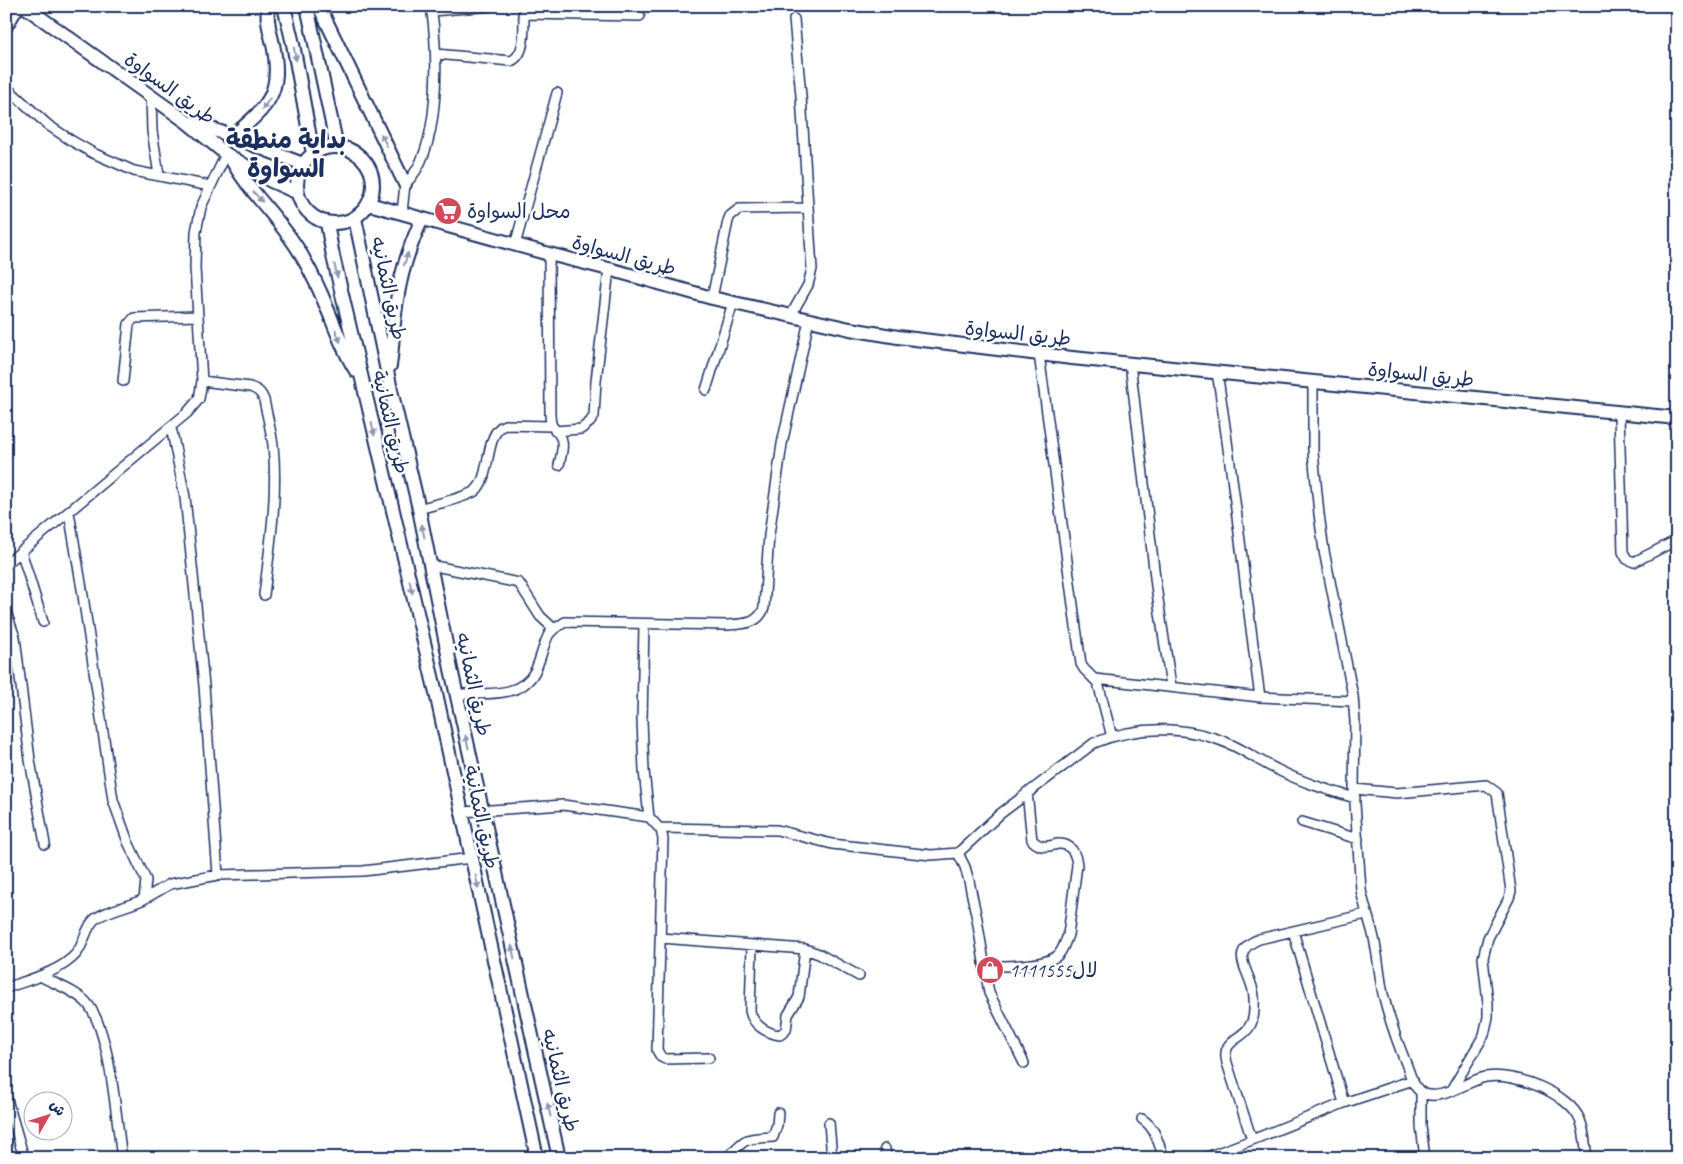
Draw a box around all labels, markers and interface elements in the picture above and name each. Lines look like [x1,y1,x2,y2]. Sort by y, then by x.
one-way arrow [291,46,299,62]
street label: طريق السواوة [119,47,220,130]
one-way arrow [261,98,271,111]
district label: بداية منطقة السواوة [226,124,346,185]
one-way arrow [379,133,387,147]
one-way arrow [252,190,263,203]
supermarket icon: محل السواوة [433,196,463,226]
place label: محل السواوة [467,199,571,224]
street label: طريق السواوة [569,230,679,281]
street label: طريق الثمانيه [365,234,412,342]
one-way arrow [403,251,411,266]
one-way arrow [332,263,340,278]
street label: طريق السواوة [964,315,1072,352]
one-way arrow [334,329,342,344]
street label: طريق السواوة [1367,356,1475,393]
street label: طريق الثمانية [366,368,415,476]
one-way arrow [369,421,377,436]
one-way arrow [419,524,427,539]
one-way arrow [407,579,415,594]
street label: طريق الثمانيه [450,630,497,738]
one-way arrow [463,734,471,749]
street label: طريق الثمانية [458,763,505,871]
one-way arrow [473,874,481,890]
one-way arrow [509,943,517,959]
shop icon: 1111555لال [975,955,1005,985]
place label: 1111555لال [1009,958,1097,983]
street label: طريق الثمانيه [536,1026,585,1135]
north arrow [22,1092,72,1142]
text: ش [46,1097,69,1119]
one-way arrow [545,1103,553,1118]

